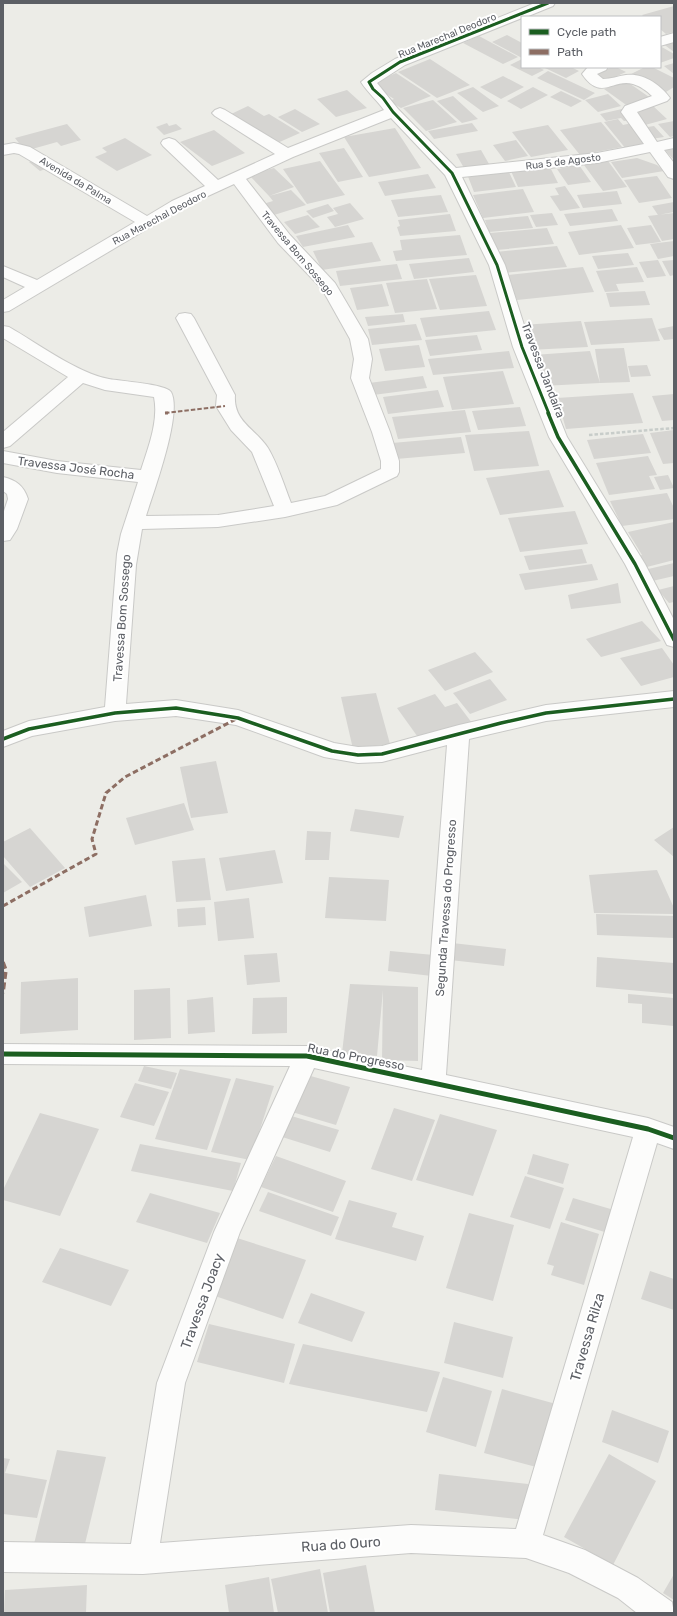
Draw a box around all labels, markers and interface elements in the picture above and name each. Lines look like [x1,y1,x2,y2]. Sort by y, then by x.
street label: Rua Marechal Deodoro [397,11,498,61]
legend [521,16,661,68]
text: Cycle path [557,25,616,39]
text: Path [557,45,583,59]
street label: Rua 5 de Agosto [525,151,602,173]
street label: Avenida da Palma [37,155,114,207]
street label: Rua Marechal Deodoro [110,188,209,248]
street label: Travessa Bom Sossego [258,209,336,298]
street label: Travessa Jandaíra [518,320,568,420]
street label: Travessa José Rocha [17,454,135,482]
street label: Travessa Bom Sossego [111,554,133,682]
street label: Segunda Travessa do Progresso [433,819,459,997]
street label: Rua do Progresso [307,1041,406,1073]
street label: Travessa Joacy [177,1251,228,1351]
street label: Travessa Rilza [567,1291,608,1383]
street label: Rua do Ouro [301,1533,381,1556]

